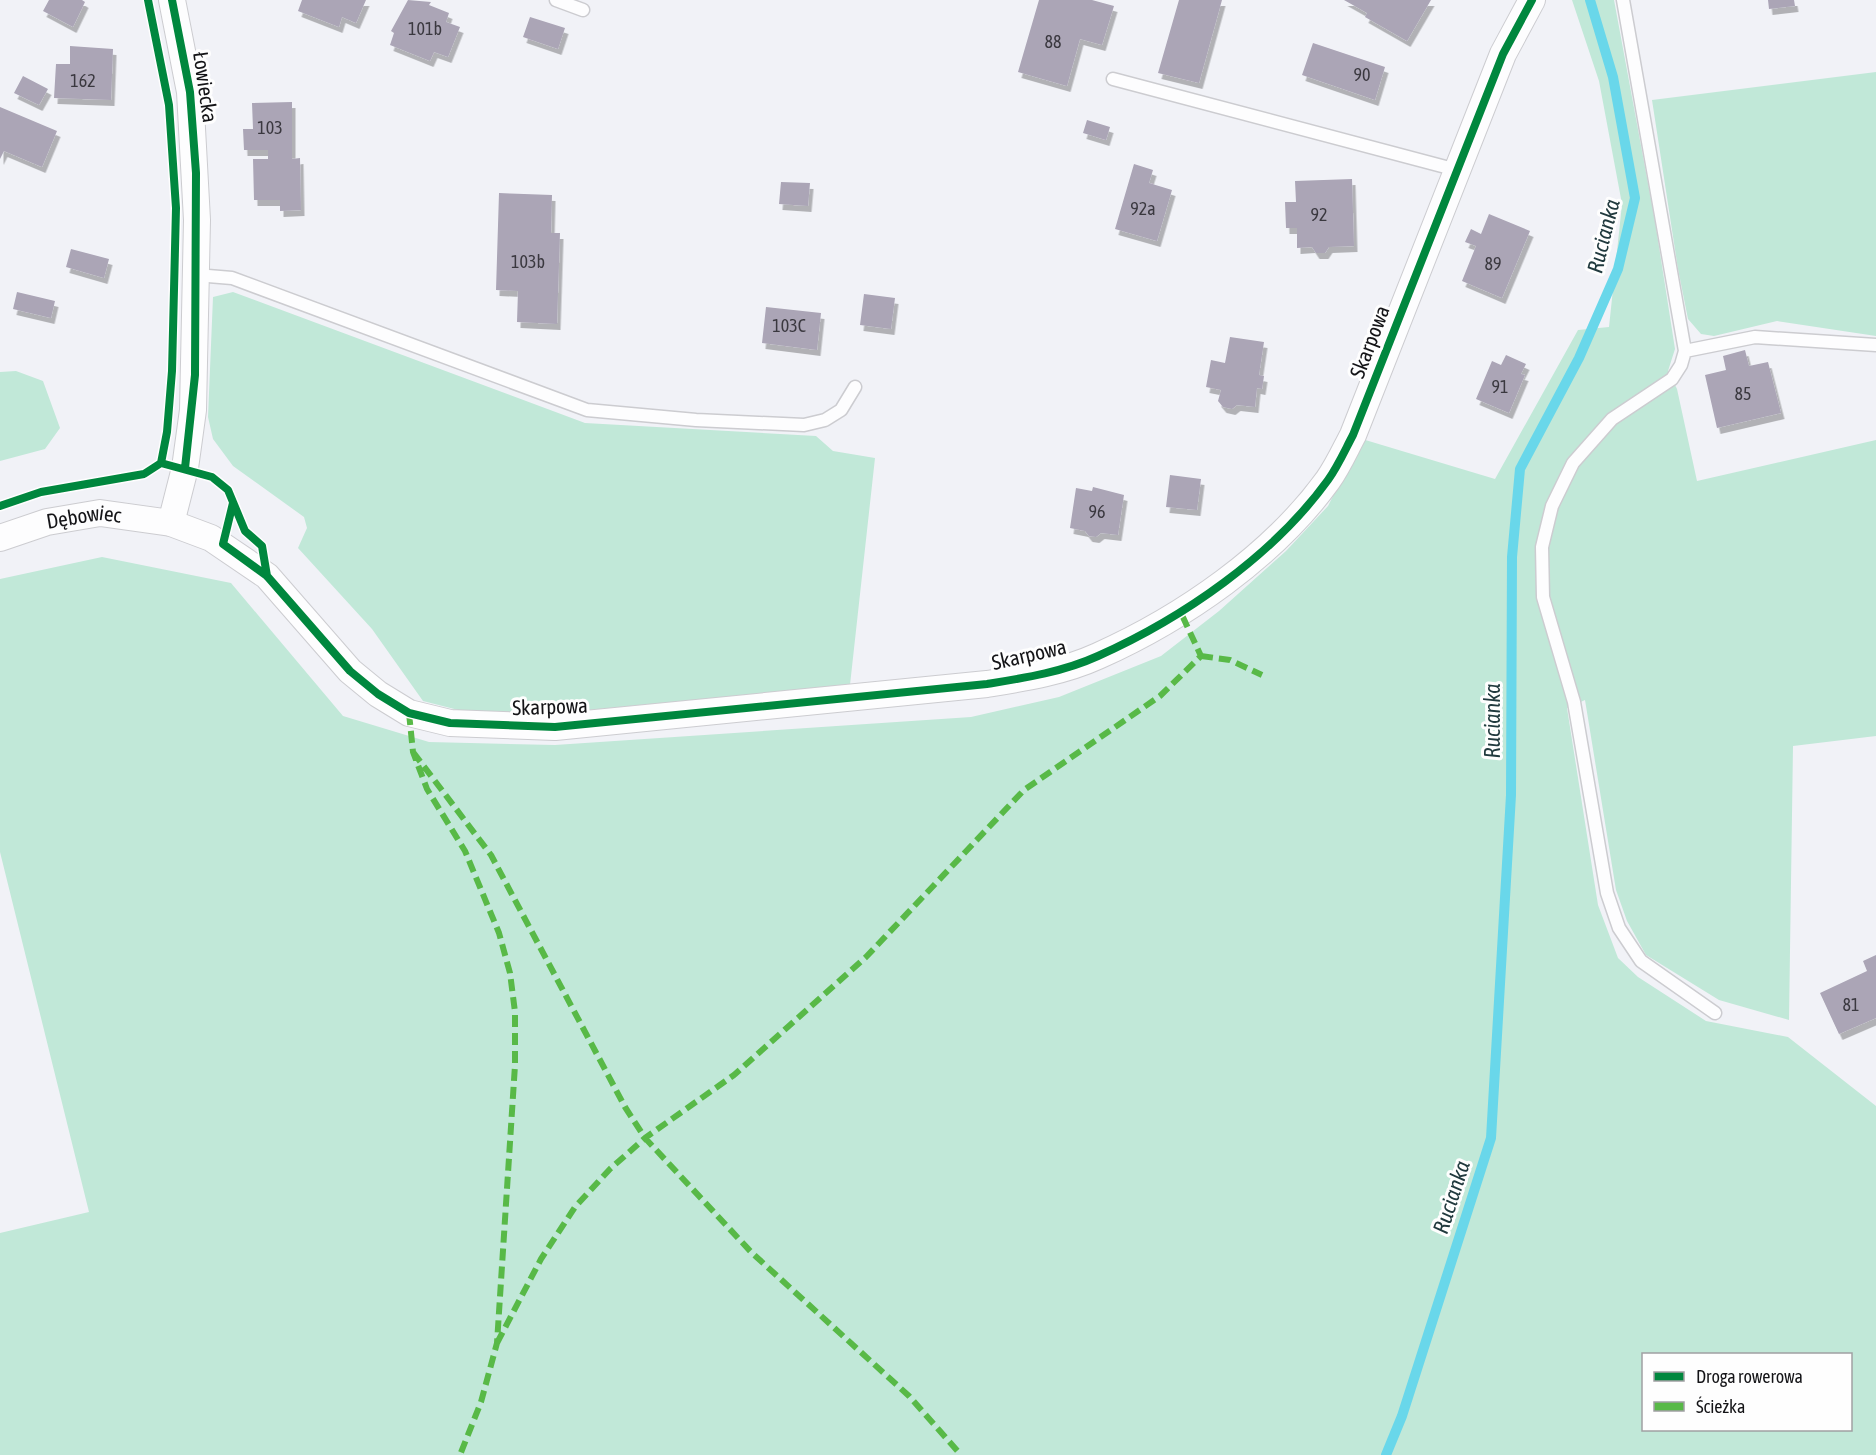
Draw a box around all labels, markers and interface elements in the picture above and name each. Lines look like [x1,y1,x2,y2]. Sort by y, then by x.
house number: 101b [408,18,442,39]
house number: 88 [1045,31,1061,52]
street label: Łowiecka [189,50,223,124]
house number: 90 [1354,64,1370,85]
house number: 162 [70,70,96,91]
house number: 103 [257,117,283,138]
water label: Rucianka [1581,196,1625,276]
house number: 92a [1130,198,1156,219]
house number: 92 [1311,204,1327,225]
house number: 103b [511,251,545,272]
house number: 89 [1485,253,1501,274]
street label: Skarpowa [1344,302,1394,381]
house number: 103C [772,315,806,336]
house number: 91 [1492,376,1508,397]
house number: 85 [1735,383,1751,404]
street label: Dębowiec [44,500,123,533]
house number: 96 [1089,501,1105,522]
street label: Skarpowa [989,634,1068,674]
water label: Rucianka [1479,683,1505,759]
street label: Skarpowa [512,693,588,719]
house number: 81 [1843,994,1859,1015]
water label: Rucianka [1427,1157,1475,1237]
legend [1642,1353,1852,1431]
text: Droga rowerowa [1696,1366,1803,1387]
text: Ścieżka [1696,1396,1745,1417]

